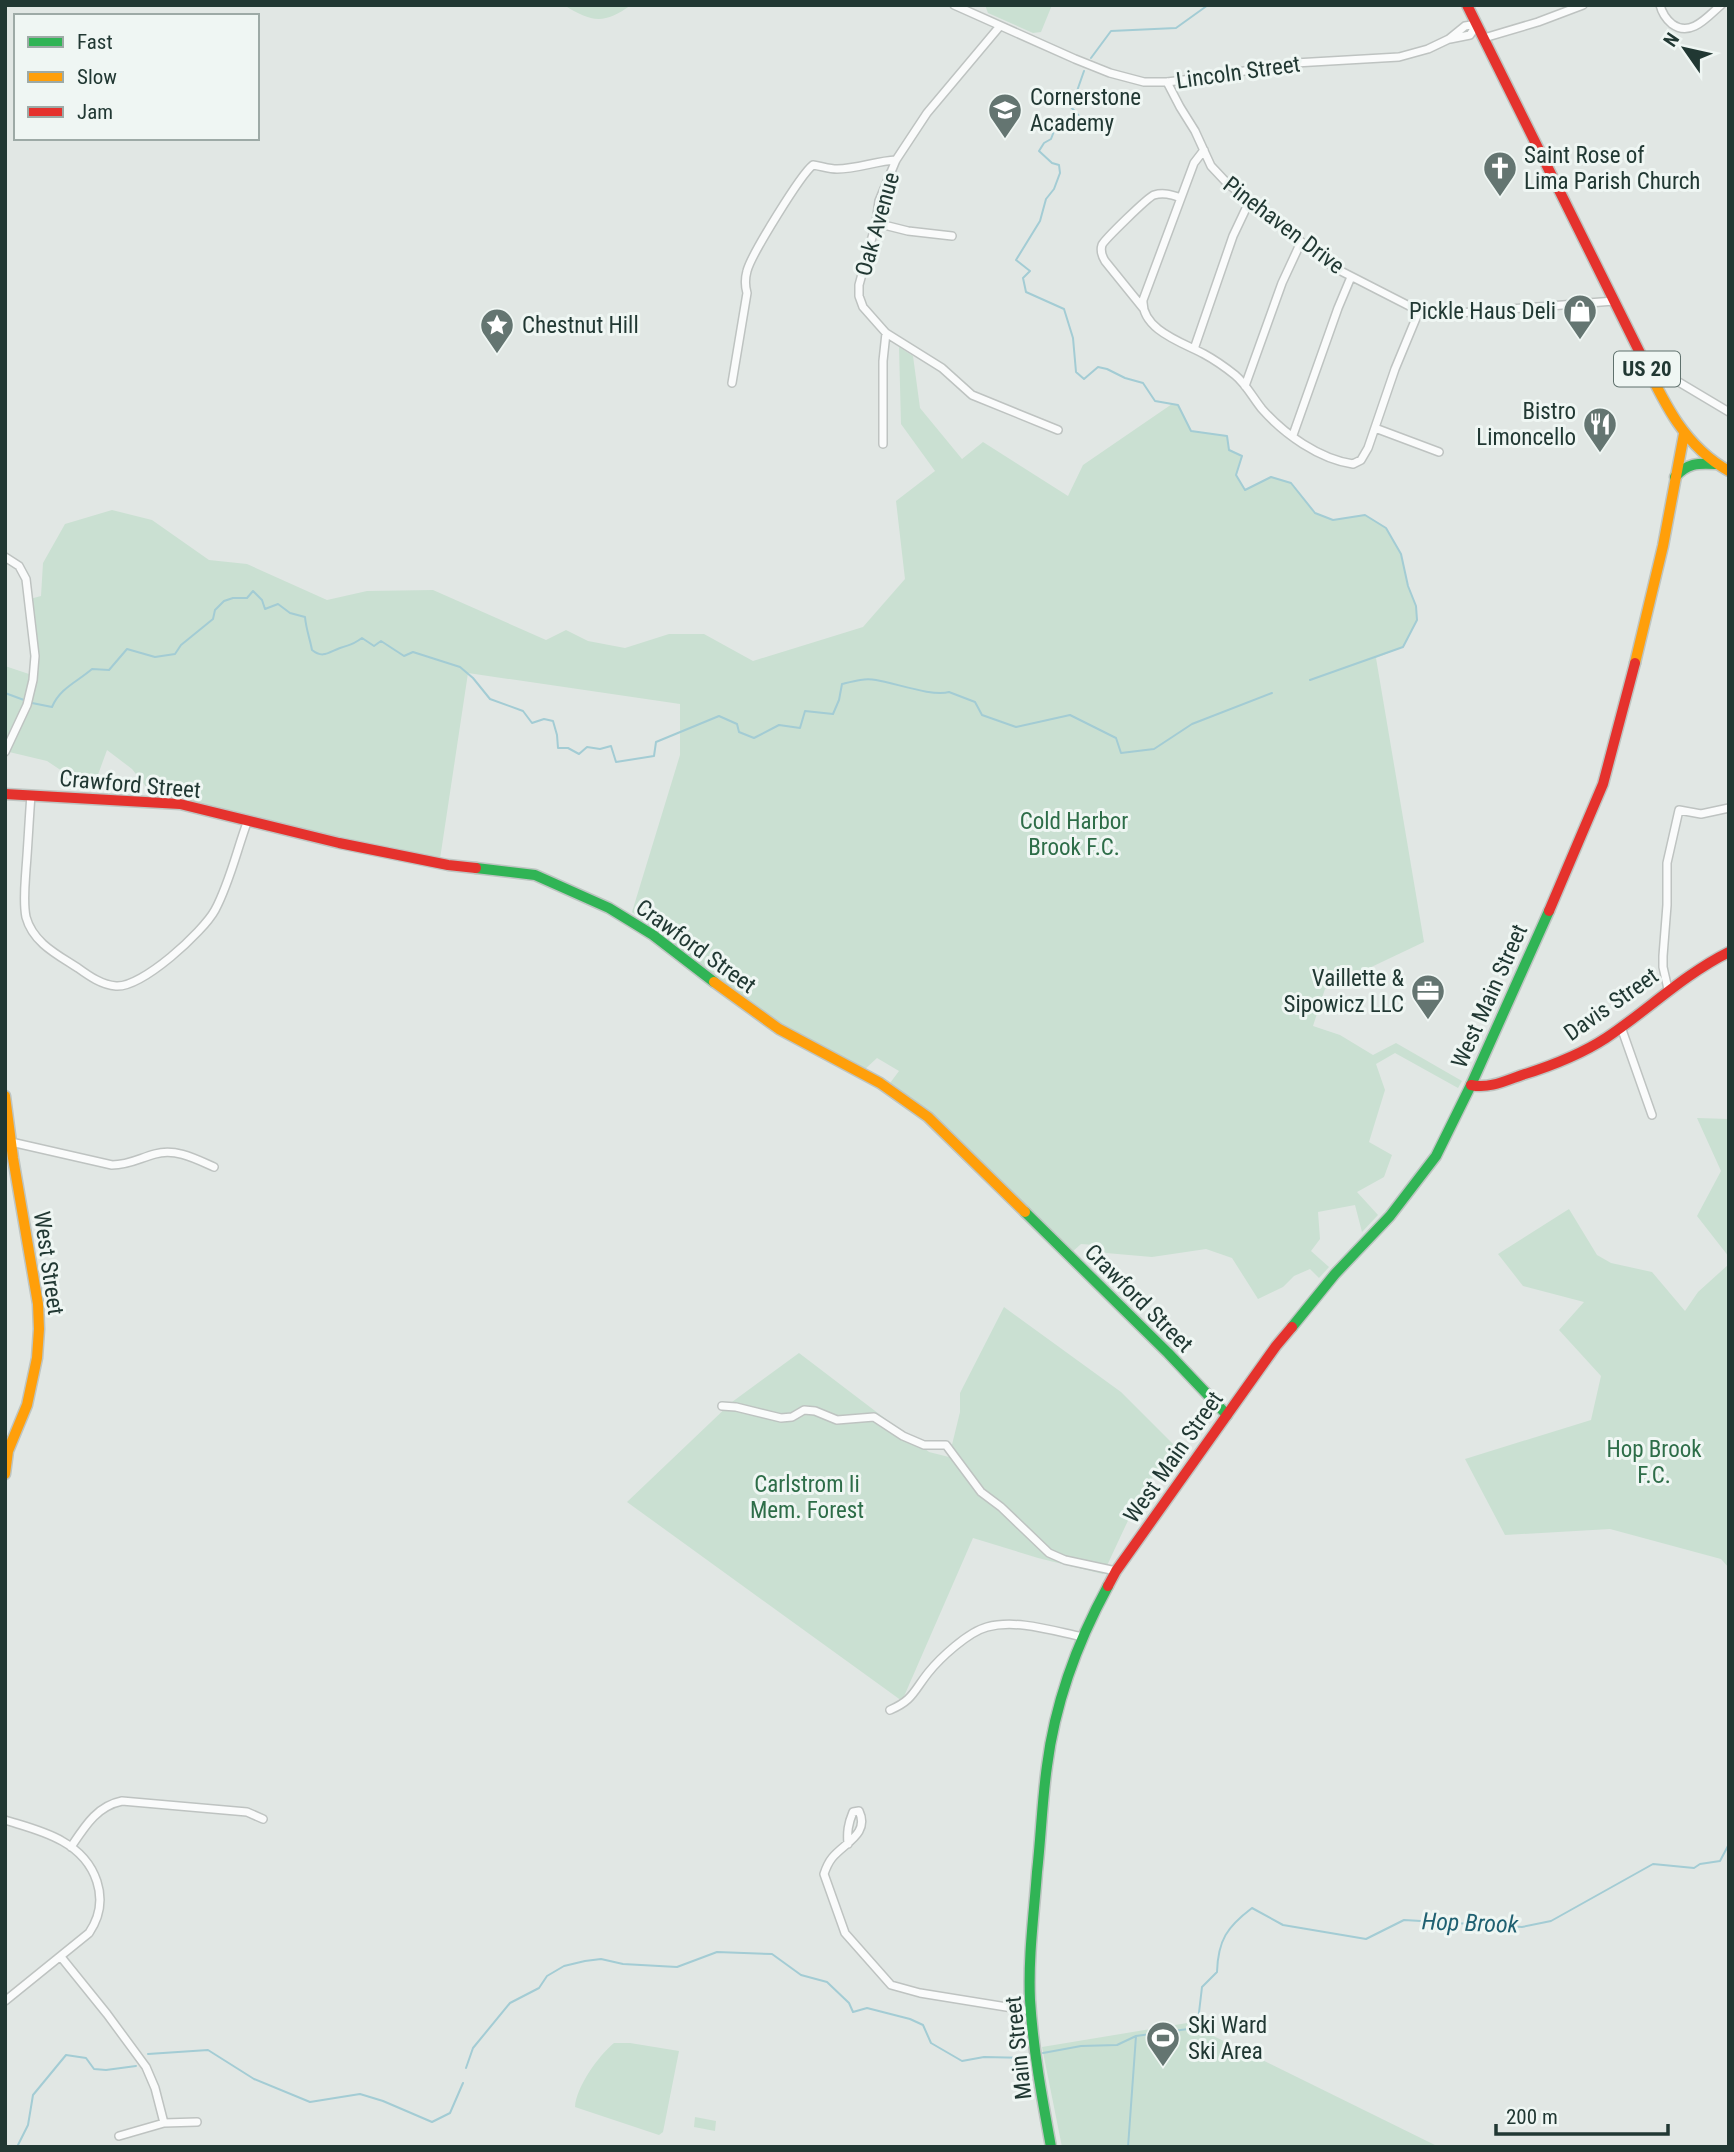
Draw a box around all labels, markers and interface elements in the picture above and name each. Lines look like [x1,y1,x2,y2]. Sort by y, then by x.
legend [14,14,259,140]
north arrow [1650,14,1720,84]
text: N [1659,29,1684,51]
text: Fast [77,30,113,54]
street label: Lincoln Street [1174,50,1302,95]
text: Slow [77,65,117,89]
place label: Cornerstone Academy [1030,84,1141,137]
school or university icon: Cornerstone Academy [986,91,1024,140]
text: Jam [77,100,113,124]
place label: Saint Rose of Lima Parish Church [1524,142,1700,195]
church icon: Saint Rose of Lima Parish Church [1481,149,1519,198]
street label: Oak Avenue [850,169,905,279]
street label: Pinehaven Drive [1218,171,1350,280]
shop icon: Pickle Haus Deli [1561,292,1599,341]
place label: Pickle Haus Deli [1409,298,1556,325]
place icon: Chestnut Hill [478,306,516,355]
place label: Chestnut Hill [522,312,639,339]
road number: US 20 [1614,352,1680,386]
place label: Bistro Limoncello [1476,398,1576,451]
restaurant icon: Bistro Limoncello [1581,405,1619,454]
street label: Crawford Street [58,765,202,804]
park label: Cold Harbor Brook F.C. [1020,808,1128,861]
street label: Crawford Street [630,894,761,999]
street label: West Main Street [1446,920,1533,1072]
street label: Davis Street [1559,962,1664,1047]
place label: Vaillette & Sipowicz LLC [1283,965,1404,1018]
office icon: Vaillette & Sipowicz LLC [1409,972,1447,1021]
street label: West Street [28,1209,69,1317]
street label: Crawford Street [1079,1239,1198,1358]
street label: West Main Street [1118,1386,1229,1528]
park label: Hop Brook F.C. [1606,1436,1702,1489]
park label: Carlstrom Ii Mem. Forest [750,1471,864,1524]
water label: Hop Brook [1421,1907,1519,1939]
street label: Main Street [1000,1995,1037,2101]
place label: Ski Ward Ski Area [1188,2012,1267,2065]
sports icon: Ski Ward Ski Area [1144,2019,1182,2068]
scale bar [1496,2092,1668,2136]
text: 200 m [1506,2105,1558,2129]

